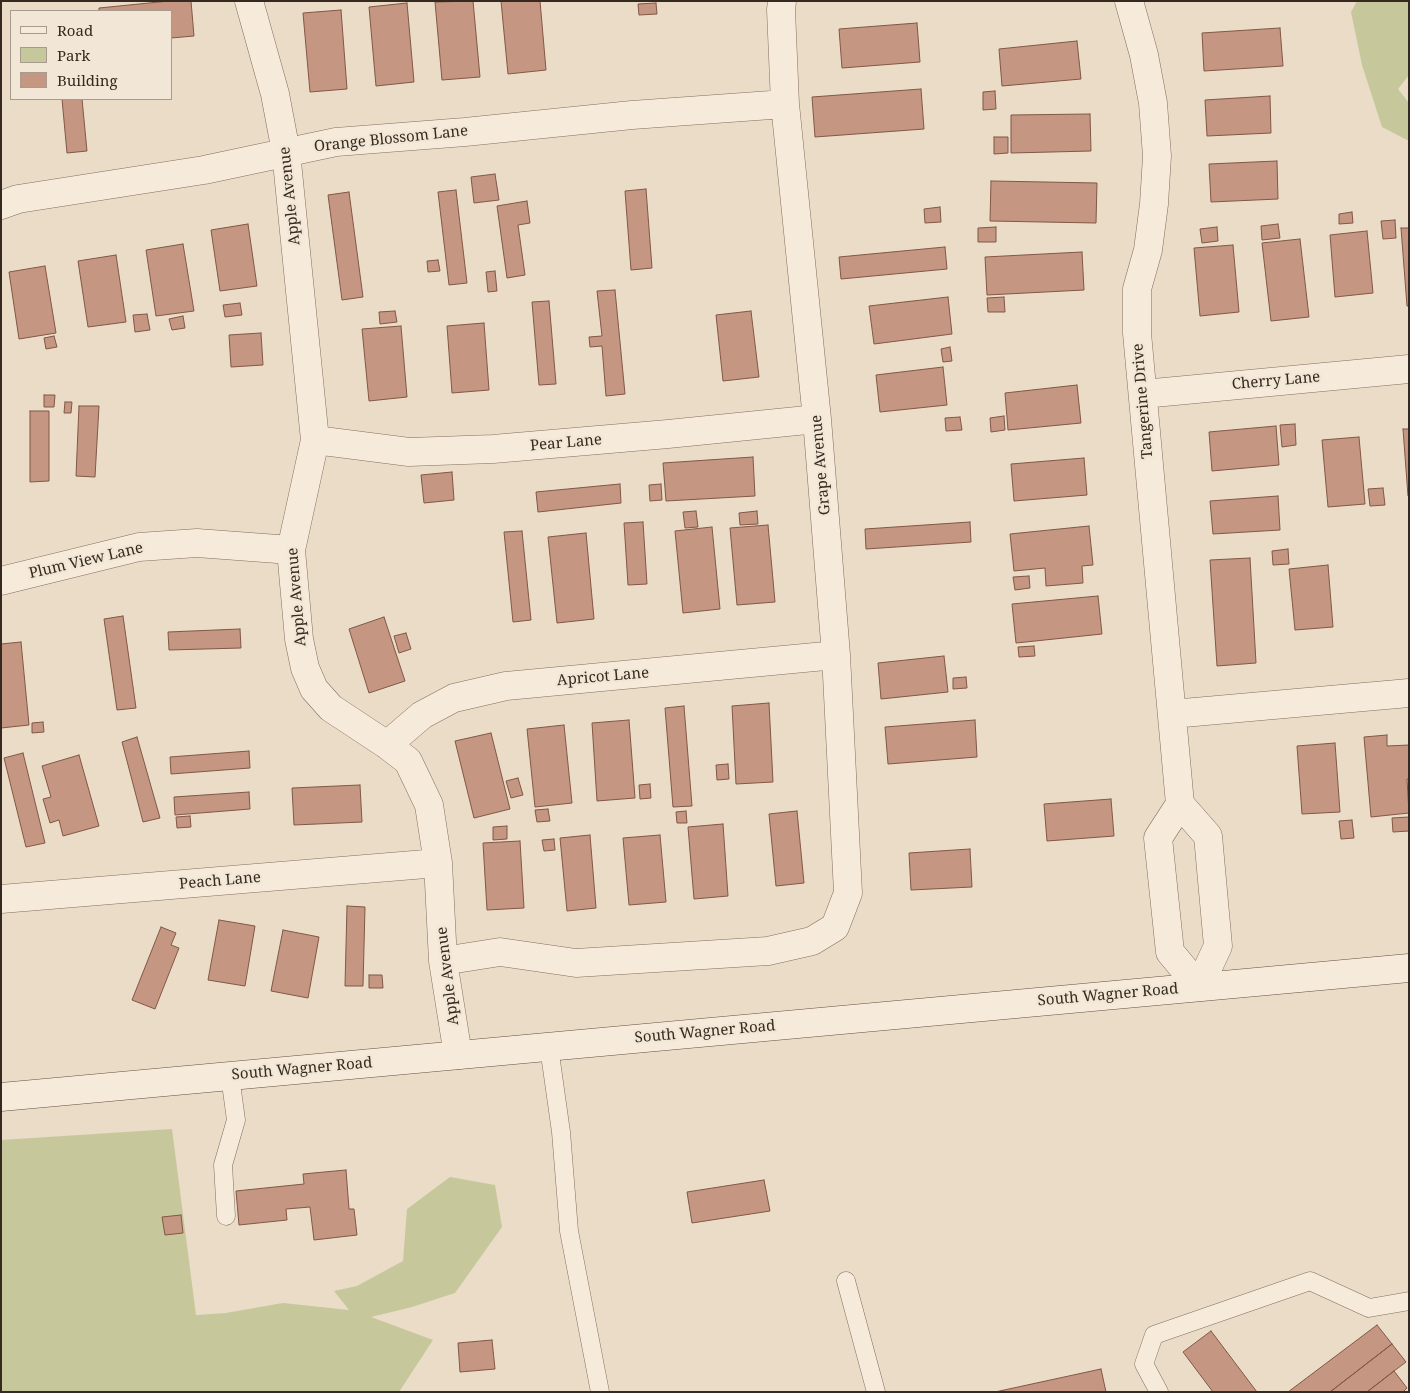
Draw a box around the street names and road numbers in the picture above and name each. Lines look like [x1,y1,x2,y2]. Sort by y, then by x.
street label: Orange Blossom Lane [313,122,469,156]
street label: Apple Avenue [276,146,304,246]
street label: Tangerine Drive [1129,342,1157,460]
street label: Cherry Lane [1231,368,1321,394]
street label: Grape Avenue [808,414,834,516]
street label: Pear Lane [529,431,603,455]
street label: Plum View Lane [27,539,145,583]
street label: Apple Avenue [284,547,310,647]
street label: Apricot Lane [556,664,650,690]
street label: Peach Lane [178,868,262,894]
street label: Apple Avenue [433,926,463,1026]
street label: South Wagner Road [1037,980,1179,1010]
street label: South Wagner Road [634,1017,776,1047]
street label: South Wagner Road [231,1054,373,1084]

